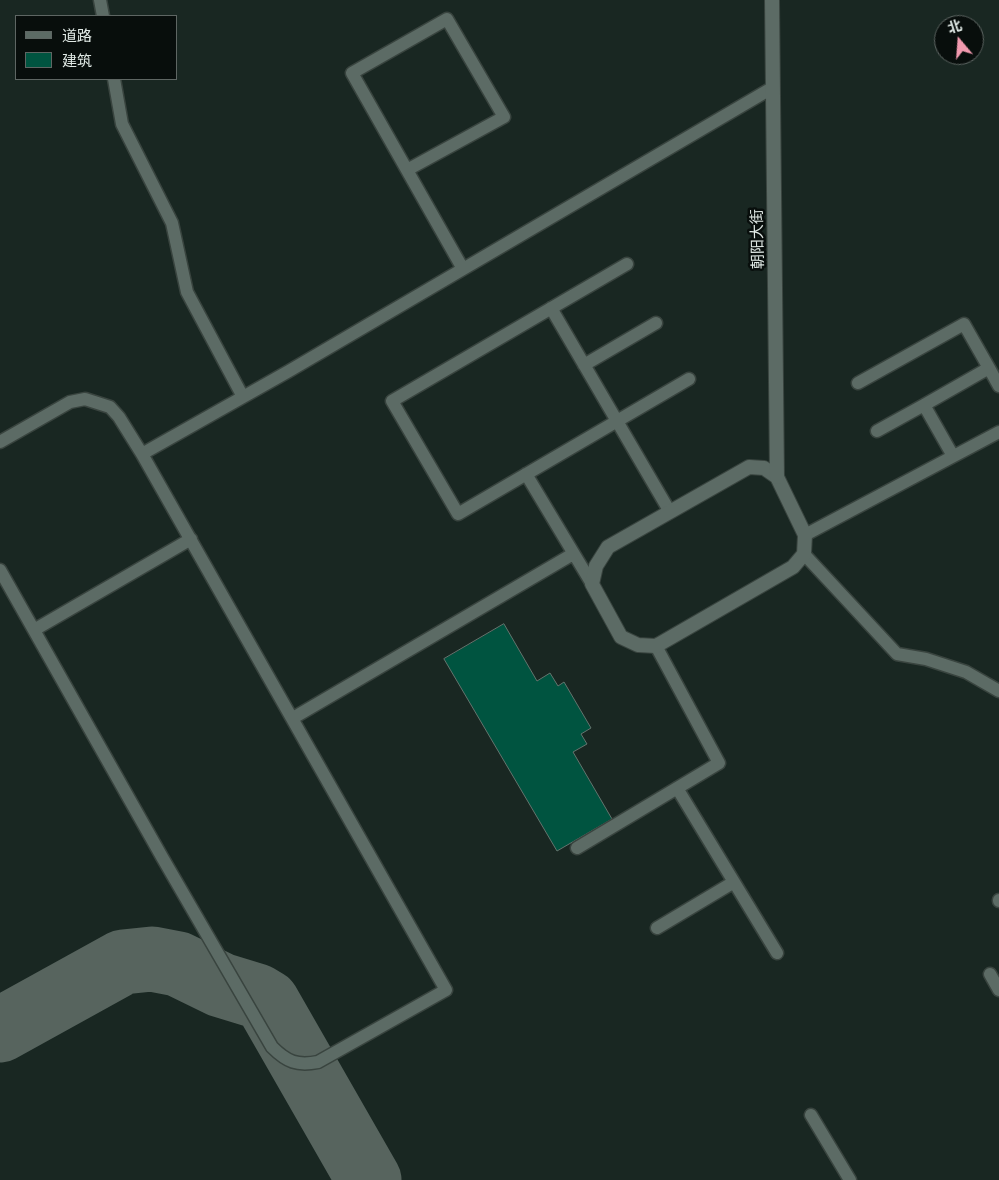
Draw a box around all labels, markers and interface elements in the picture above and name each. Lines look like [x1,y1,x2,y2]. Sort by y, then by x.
legend [15,15,178,80]
north arrow [934,15,984,65]
text: 北 [946,17,964,36]
text: 道路 [62,27,92,45]
text: 建筑 [62,52,92,70]
street label: 朝阳大街 [748,209,768,269]

